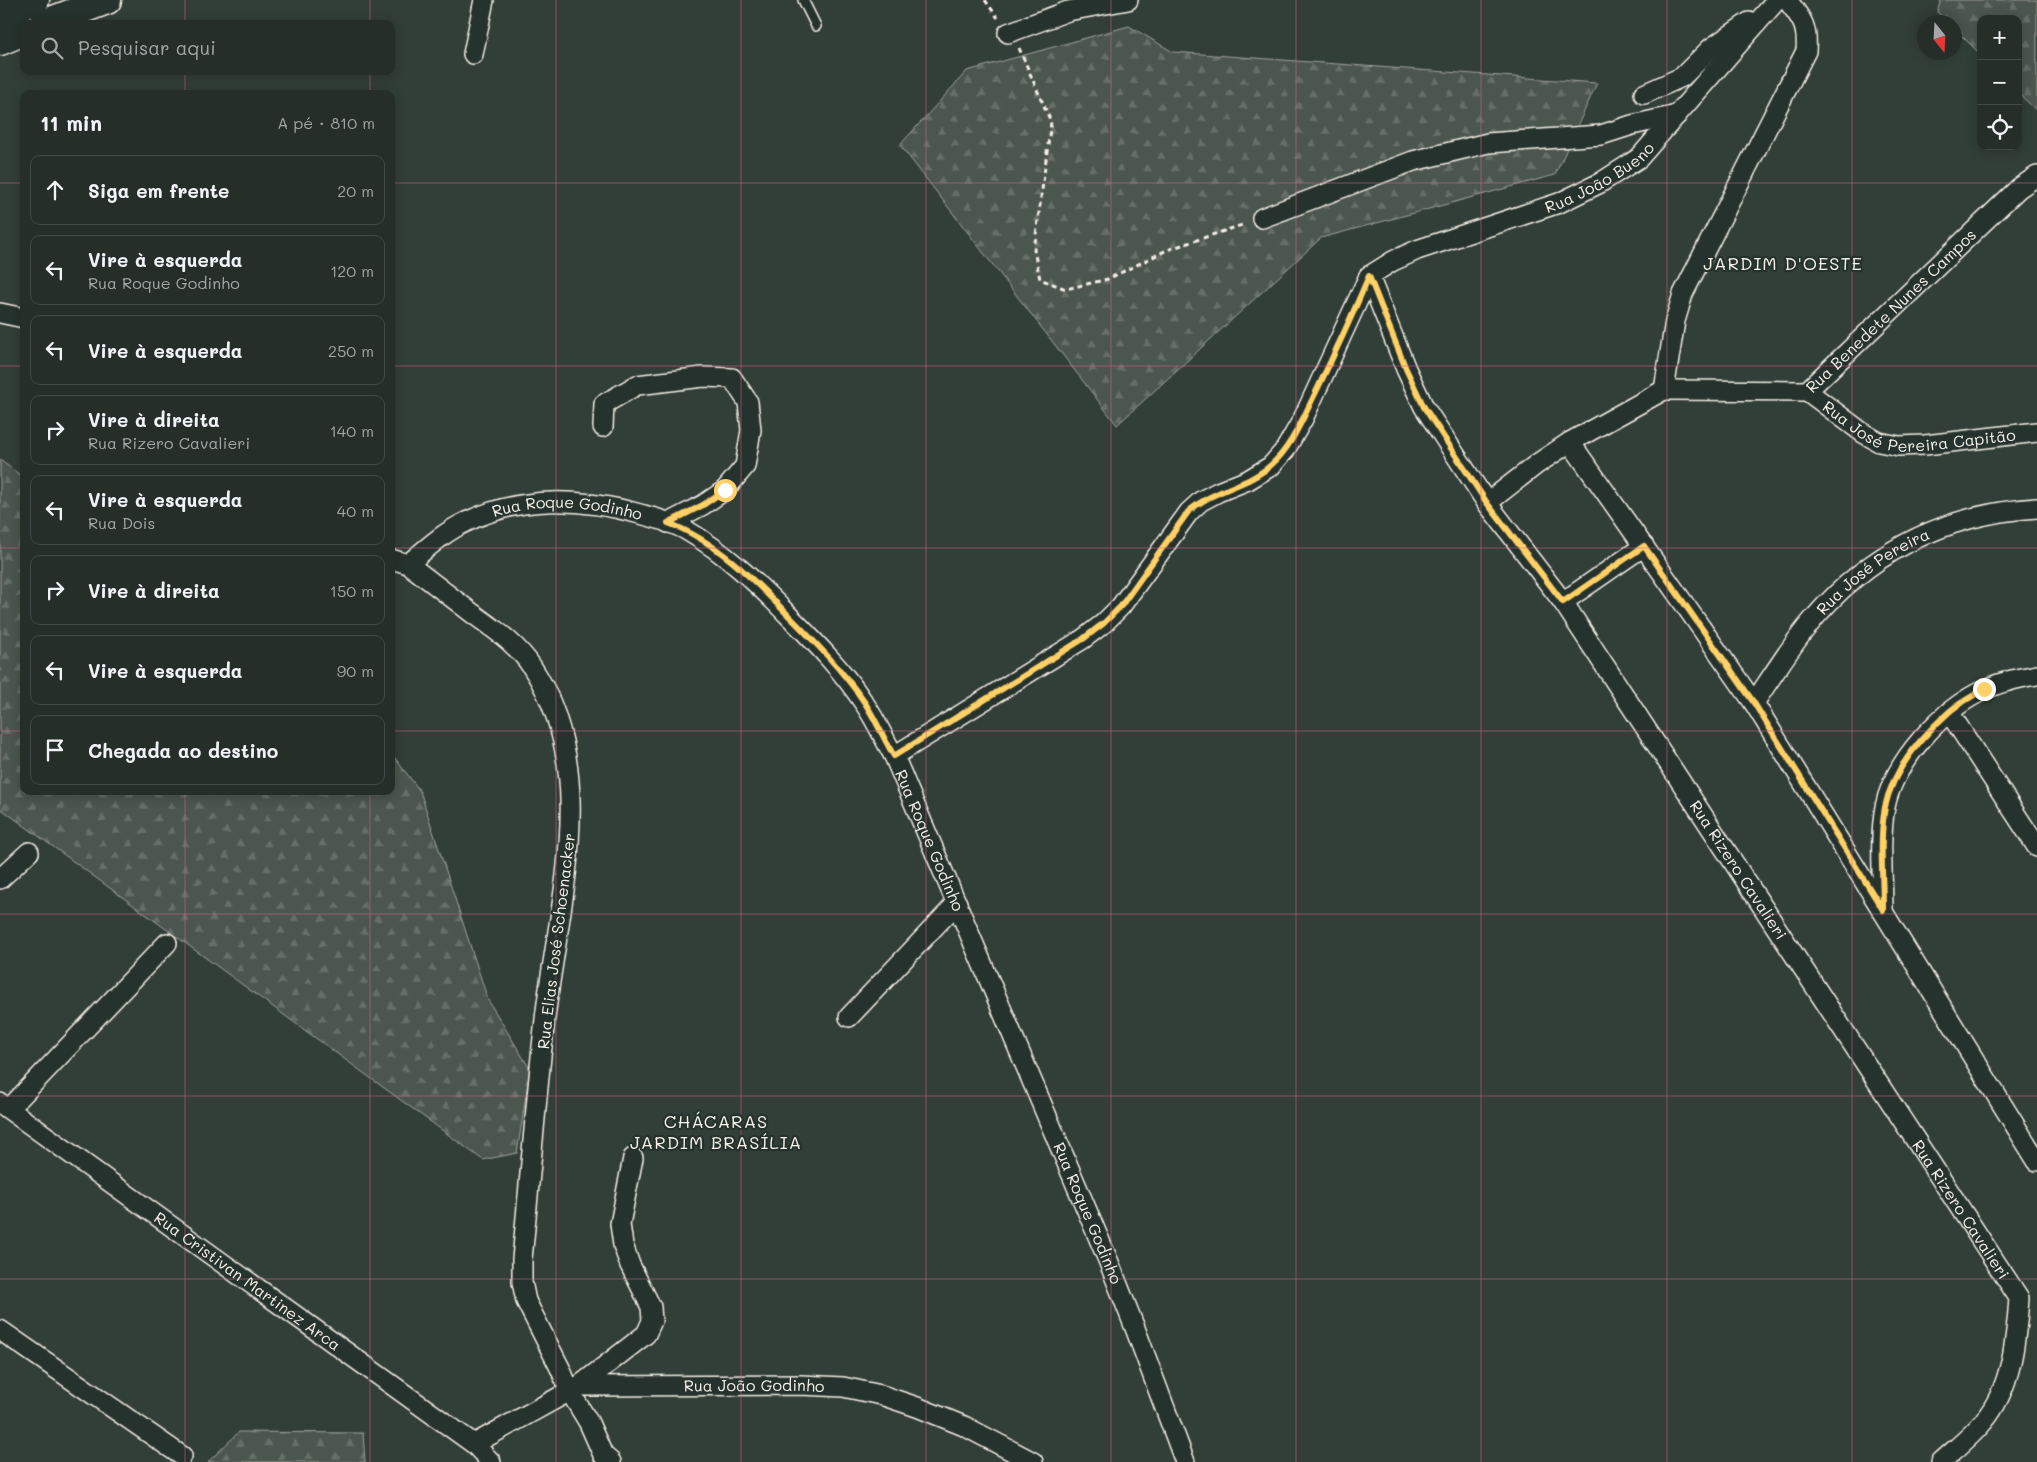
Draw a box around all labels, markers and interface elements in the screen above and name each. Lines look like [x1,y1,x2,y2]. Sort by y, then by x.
north arrow [1917,15,1962,60]
map controls [1977,15,2022,150]
button: + [1977,15,2022,60]
search box [20,20,395,75]
icon: search [38,34,66,62]
text: Pesquisar aqui [78,35,216,60]
button: − [1977,60,2022,105]
button: locate [1977,105,2022,150]
text: 11 min [40,109,102,136]
text: A pé · 810 m [277,112,375,133]
street label: Rua João Bueno [1542,137,1658,217]
icon: ahead [41,176,69,204]
text: Siga em frente [88,178,229,203]
text: 20 m [337,180,374,201]
street label: Rua Benedete Nunes Campos [1801,224,1980,397]
text: Vire à esquerda [88,247,243,272]
district label: JARDIM D'OESTE [1703,251,1863,275]
icon: left [41,256,69,284]
text: 120 m [330,260,374,281]
text: Rua Roque Godinho [88,272,240,293]
icon: left [41,336,69,364]
text: Vire à esquerda [88,338,243,363]
text: 250 m [328,340,374,361]
street label: Rua José Pereira Capitão [1819,396,2017,456]
text: Vire à direita [88,407,220,432]
icon: right [41,416,69,444]
text: 140 m [330,420,374,441]
text: Rua Rizero Cavalieri [88,432,250,453]
route start [714,479,737,502]
text: Vire à esquerda [88,487,243,512]
street label: Rua Roque Godinho [489,491,645,524]
icon: left [41,496,69,524]
text: 40 m [337,500,374,521]
text: Rua Dois [88,512,155,533]
street label: Rua José Pereira [1811,523,1932,619]
icon: right [41,576,69,604]
text: Vire à direita [88,578,220,603]
text: 150 m [330,580,374,601]
icon: left [41,656,69,684]
text: Vire à esquerda [88,658,243,683]
text: 90 m [337,660,374,681]
route end [1973,678,1996,701]
icon: arrive [41,736,69,764]
text: Chegada ao destino [88,738,278,763]
street label: Rua Roque Godinho [891,766,970,914]
street label: Rua Rizero Cavalieri [1686,796,1792,943]
street label: Rua Elias José Schoenacker [532,832,579,1050]
district label: CHÁCARAS JARDIM BRASÍLIA [630,1109,802,1154]
street label: Rua Rizero Cavalieri [1908,1136,2015,1283]
street label: Rua Roque Godinho [1049,1139,1127,1287]
street label: Rua Cristivan Martinez Arca [151,1207,345,1355]
street label: Rua João Godinho [684,1374,825,1396]

